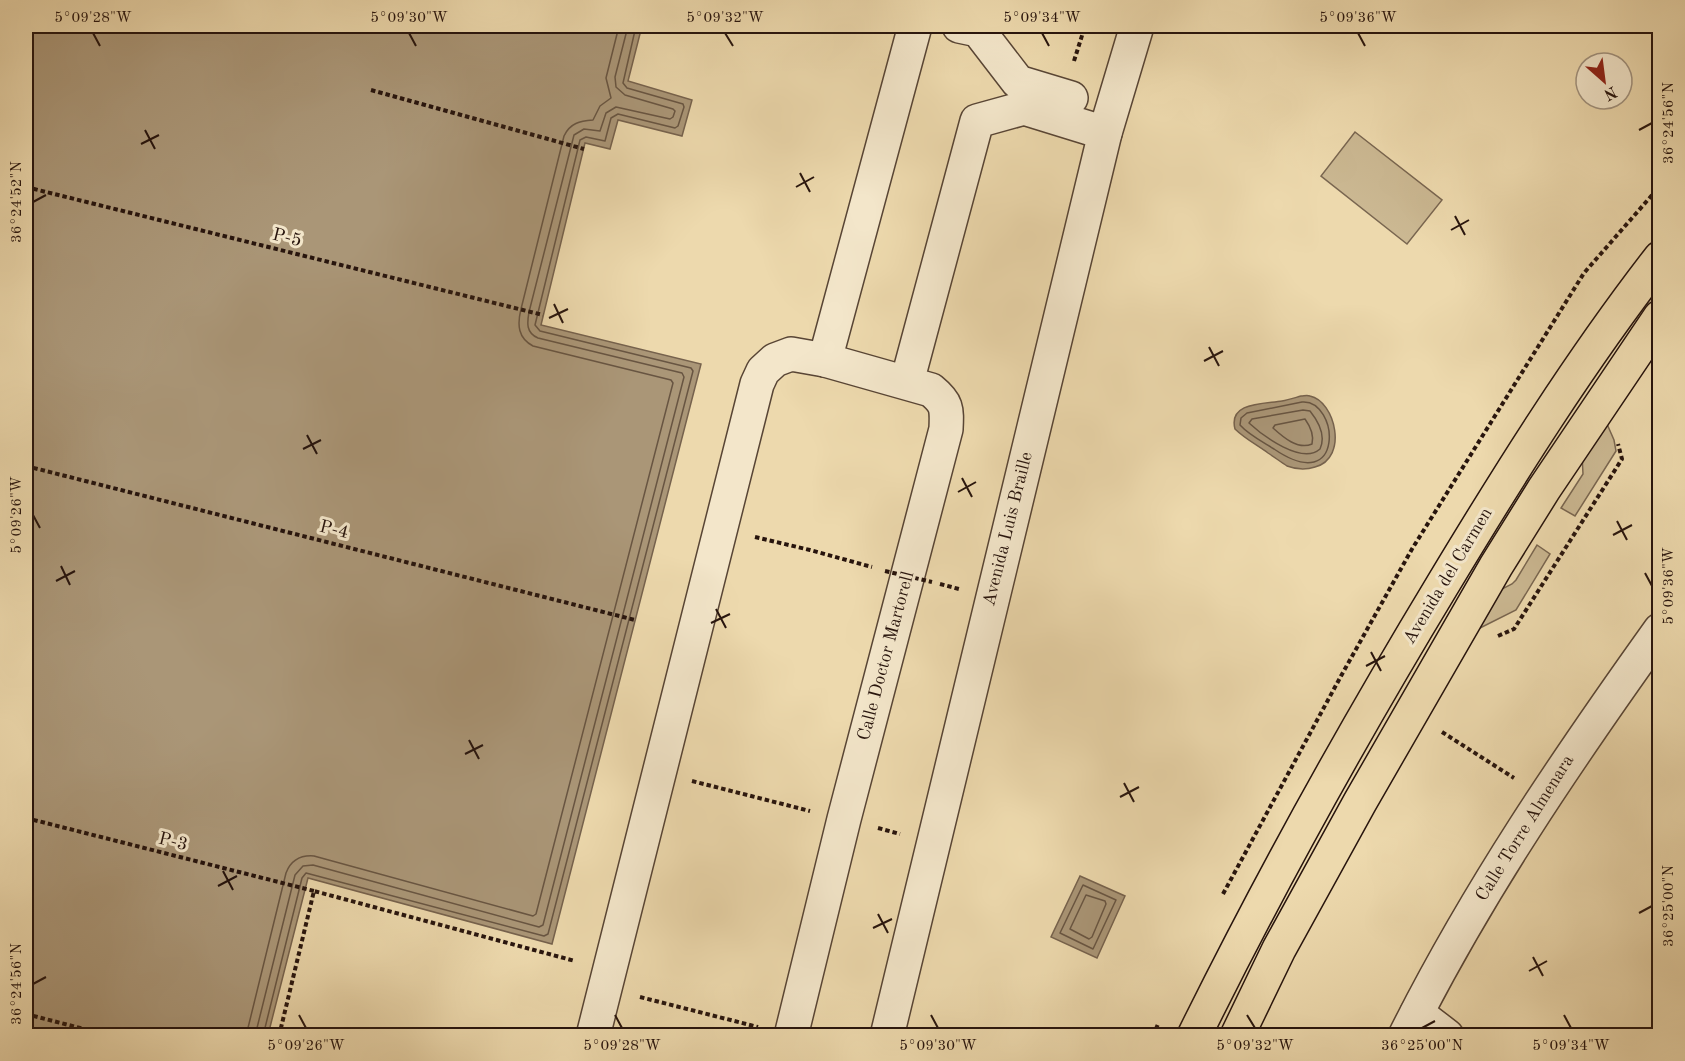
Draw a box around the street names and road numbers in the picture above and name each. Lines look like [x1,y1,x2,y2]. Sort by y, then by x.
street label: P-5 [271,226,303,250]
street label: Avenida Luis Braille [980,450,1036,608]
street label: Avenida del Carmen [1400,504,1496,647]
street label: P-4 [318,518,350,542]
street label: Calle Doctor Martorell [855,569,917,743]
street label: Calle Torre Almenara [1473,752,1577,904]
street label: P-3 [157,830,189,854]

